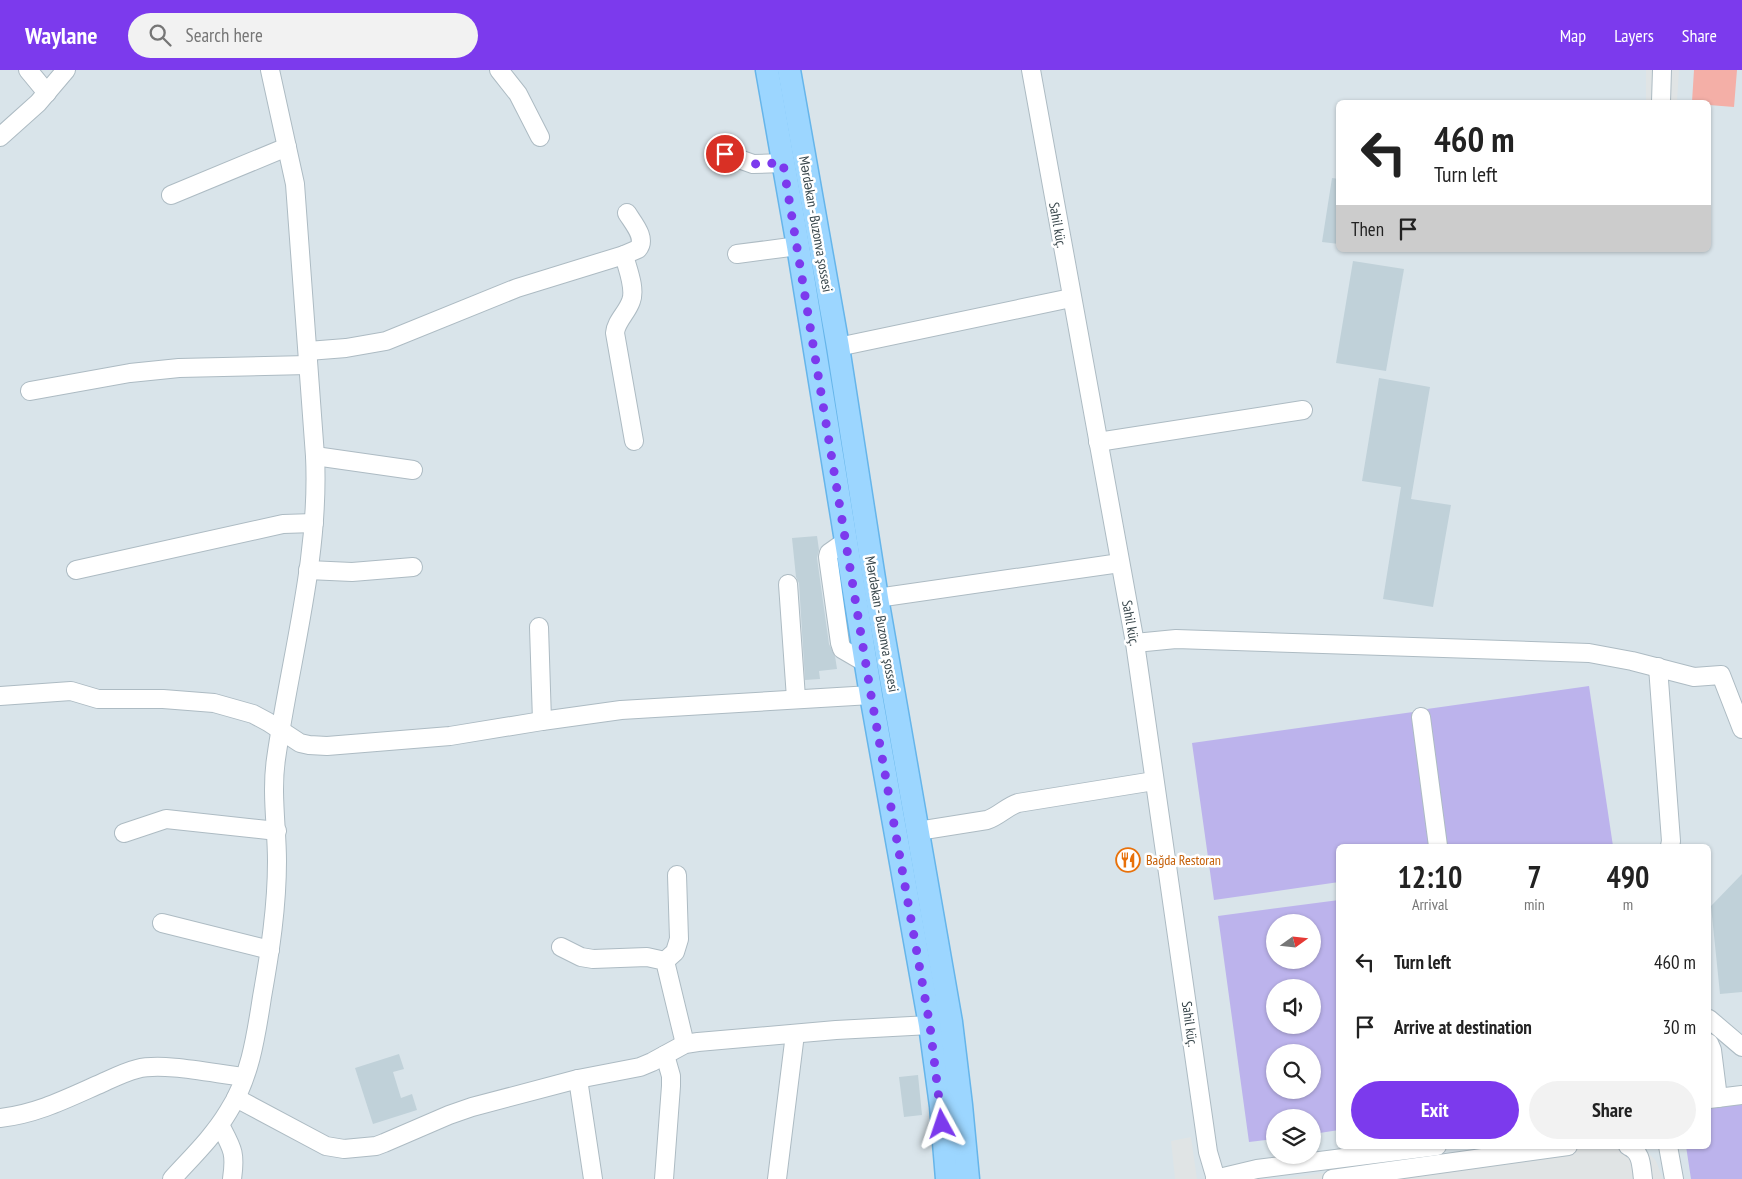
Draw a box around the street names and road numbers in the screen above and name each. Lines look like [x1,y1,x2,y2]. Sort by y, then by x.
street label: Mərdəkan - Buzonva şossesi [795,154,837,294]
street label: Sahil küç. [1045,201,1071,249]
street label: Mərdəkan - Buzonva şossesi [861,554,903,694]
street label: Sahil küç. [1118,599,1144,647]
street label: Sahil küç. [1178,1000,1202,1048]

